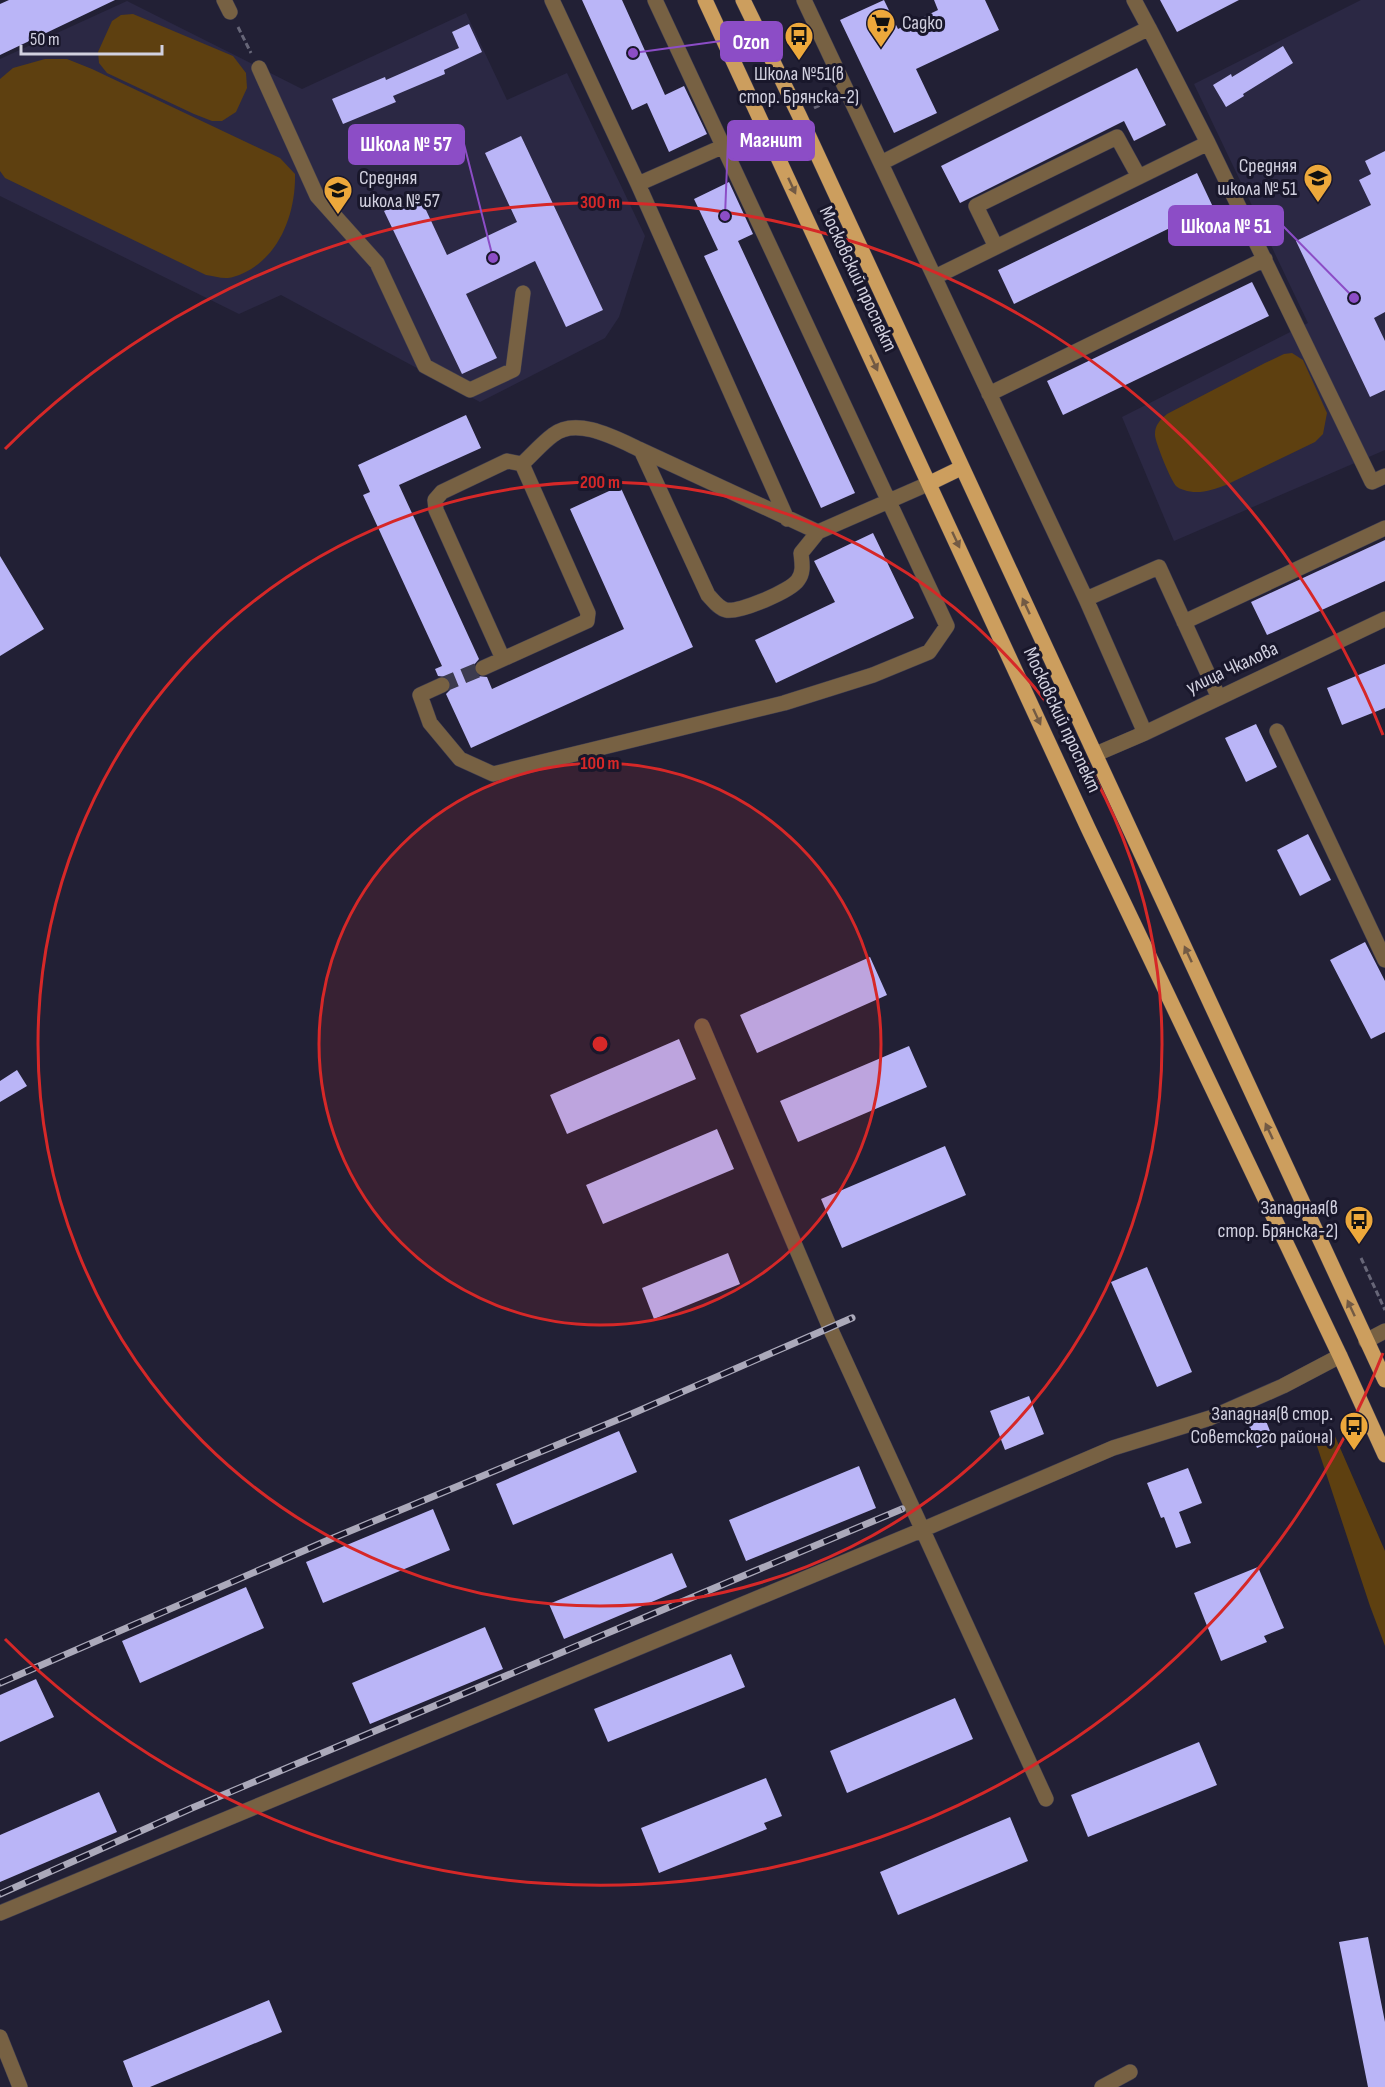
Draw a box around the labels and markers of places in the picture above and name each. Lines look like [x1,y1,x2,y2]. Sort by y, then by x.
supermarket icon: Садко [865,7,897,49]
place label: Садко [902,11,943,35]
bus stop icon: Школа №51(в стор. Брянска-2) [783,20,815,62]
callout: Ozon [721,22,782,61]
place label: Школа №51(в стор. Брянска-2) [739,62,859,109]
callout: Магнит [728,121,814,160]
callout: Школа № 57 [349,125,464,164]
place label: Средняя школа № 51 [1217,154,1297,201]
school or university icon: Средняя школа № 51 [1302,162,1334,204]
place label: Средняя школа № 57 [359,166,440,213]
school or university icon: Средняя школа № 57 [322,174,354,216]
callout: Школа № 51 [1169,206,1283,245]
centre of rings [590,1034,610,1054]
place label: Западная(в стор. Брянска-2) [1218,1196,1338,1243]
bus stop icon: Западная(в стор. Брянска-2) [1343,1204,1375,1246]
place label: Западная(в стор. Советского района) [1190,1402,1333,1449]
bus stop icon: Западная(в стор. Советского района) [1338,1410,1370,1452]

